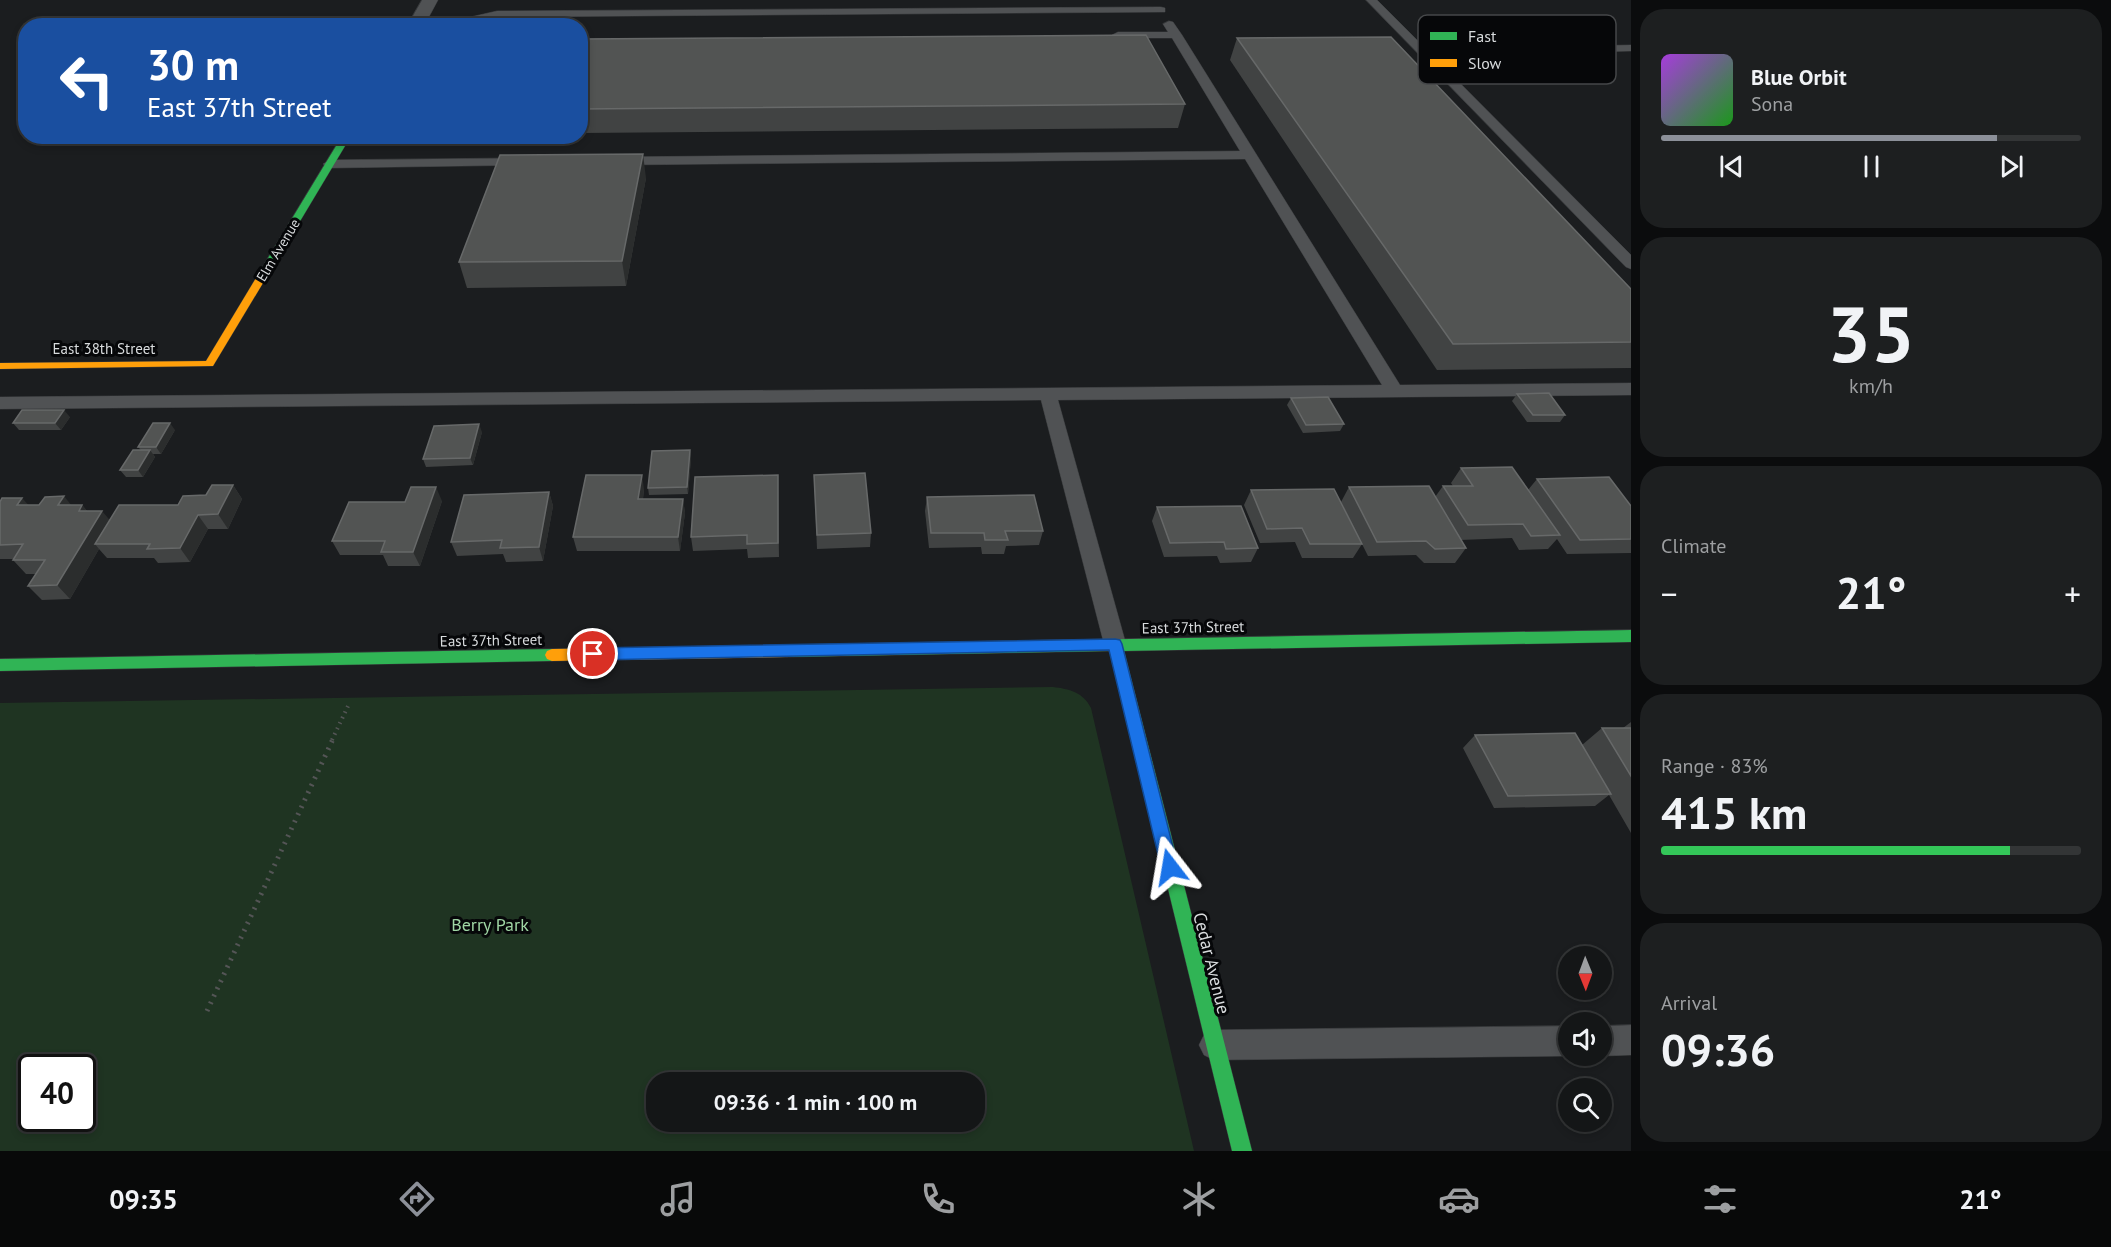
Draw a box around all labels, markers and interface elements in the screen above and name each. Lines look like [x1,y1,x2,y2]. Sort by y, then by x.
legend [1418,15,1616,84]
text: Fast [1468,26,1497,46]
text: 30 m [147,37,239,92]
icon: left [48,42,126,120]
text: Slow [1468,53,1502,73]
text: Blue Orbit [1751,63,1847,91]
text: East 37th Street [147,90,331,124]
text: Sona [1751,91,1793,117]
icon: previous [1715,150,1748,183]
icon: pause [1855,150,1888,183]
icon: next [1995,150,2028,183]
street label: Elm Avenue [252,215,304,285]
text: 35 [1827,283,1915,384]
street label: East 38th Street [53,339,155,358]
text: km/h [1849,373,1893,399]
text: Climate [1661,533,1727,559]
text: 21° [1836,563,1906,621]
text: − [1661,572,1678,615]
text: + [2064,572,2081,615]
street label: East 37th Street [1142,617,1244,637]
pin [567,628,618,679]
street label: East 37th Street [440,630,542,650]
icon: arrive [576,637,609,670]
text: Range · 83% [1661,753,1768,779]
text: 415 km [1661,783,1807,841]
position arrow [1138,835,1202,899]
street label: Cedar Avenue [1188,910,1236,1016]
park label: Berry Park [451,913,529,936]
north arrow [1558,946,1612,1000]
map controls [1558,946,1612,1132]
text: Arrival [1661,990,1717,1016]
button: sound [1558,1012,1612,1066]
text: 09:36 [1661,1020,1775,1078]
speed limit sign: 40 [18,1054,96,1132]
button: search [1558,1078,1612,1132]
text: 09:36 · 1 min · 100 m [714,1088,917,1116]
icon: directions [396,1178,438,1220]
icon: music [657,1178,699,1220]
icon: phone [917,1178,959,1220]
icon: climate [1178,1178,1220,1220]
icon: car [1438,1178,1480,1220]
icon: filters [1699,1178,1741,1220]
text: 09:35 [109,1182,178,1216]
text: 21° [1959,1182,2002,1216]

